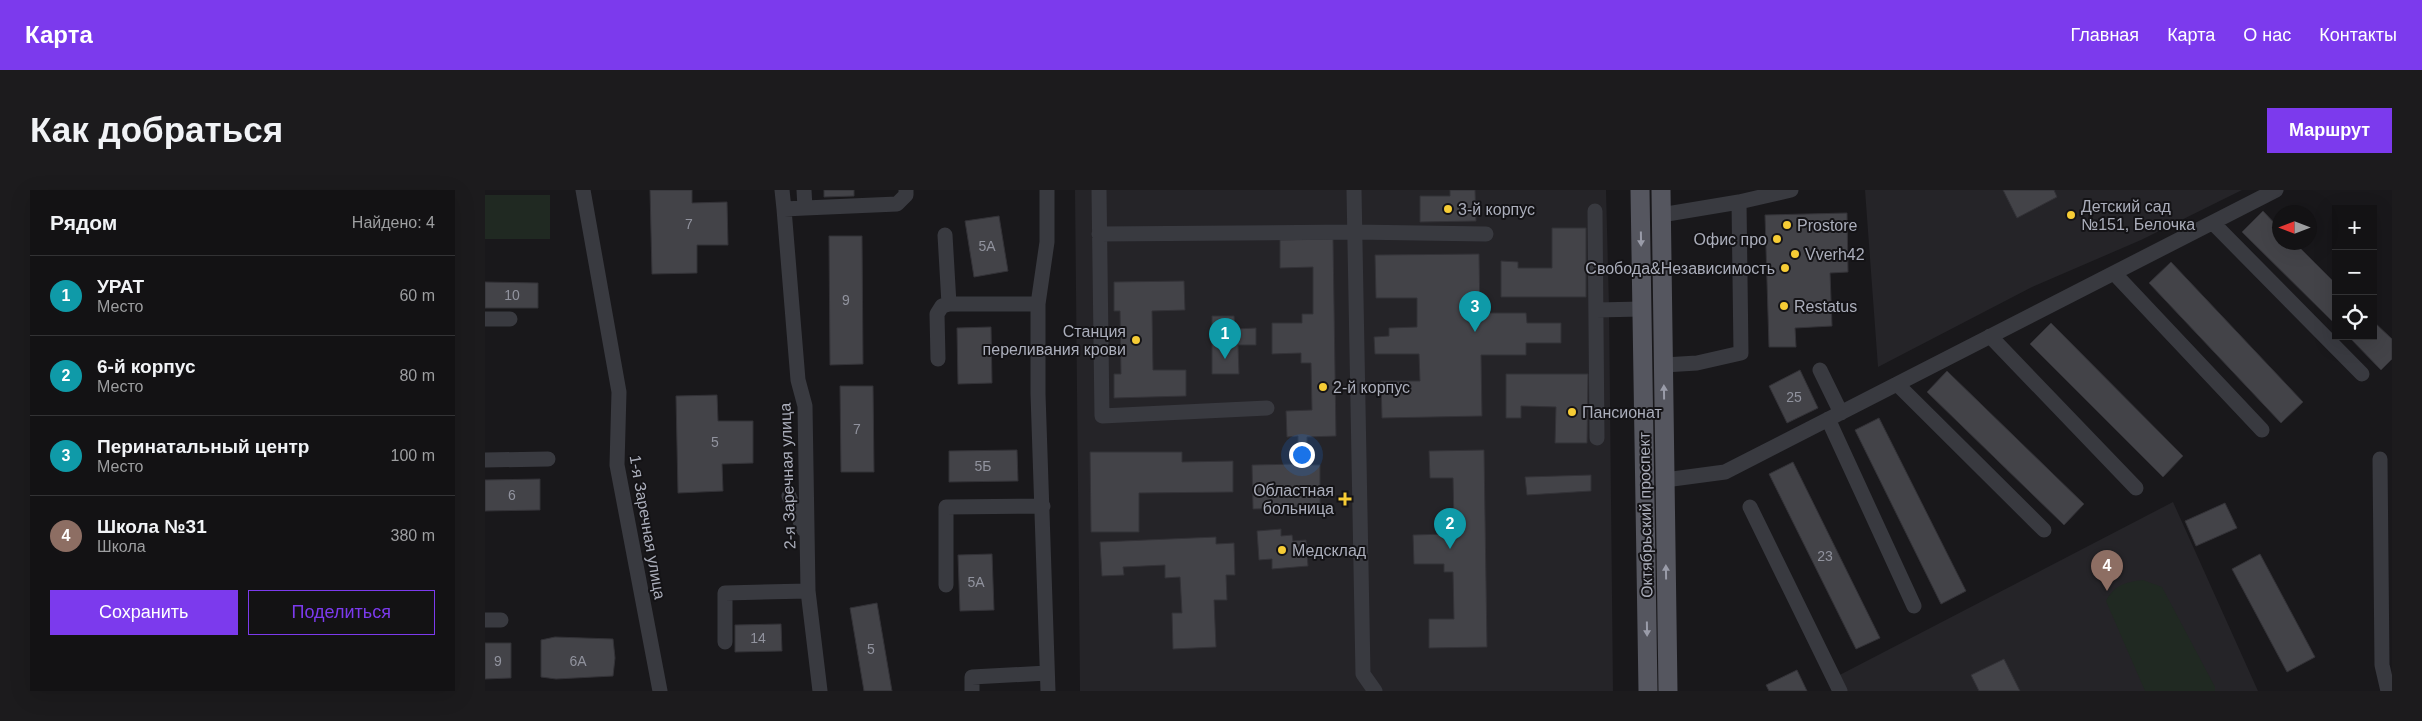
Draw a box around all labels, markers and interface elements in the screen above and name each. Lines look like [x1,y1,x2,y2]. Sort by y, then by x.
text: Карта [25,21,93,48]
text: Главная [2071,25,2139,45]
text: Карта [2167,25,2215,45]
text: О нас [2243,25,2291,45]
text: Контакты [2319,25,2397,45]
button: Маршрут [2267,108,2392,153]
text: Как добраться [30,110,283,149]
place label: Детский сад №151, Белочка [2081,198,2195,233]
place label: 3-й корпус [1458,201,1535,218]
marker: 3-й корпус [1442,203,1454,215]
north arrow [2272,205,2317,250]
map controls [2332,205,2377,340]
button: + [2332,205,2377,250]
marker: Детский сад №151, Белочка [2065,209,2077,221]
text: Рядом [50,211,117,234]
text: Найдено: 4 [352,214,435,231]
house number: 7 [685,216,693,232]
place label: Prostore [1797,217,1858,234]
marker: Prostore [1781,219,1793,231]
one-way arrow [1637,231,1645,247]
place label: Офис про [1694,231,1767,248]
marker: Офис про [1771,233,1783,245]
house number: 5А [978,238,996,254]
place label: Vverh42 [1805,246,1865,263]
marker: Vverh42 [1789,248,1801,260]
button: − [2332,250,2377,295]
place label: Свобода&Независимость [1585,260,1775,277]
marker: Свобода&Независимость [1779,262,1791,274]
text: УРАТ [97,276,144,297]
text: 1 [62,287,70,304]
text: 60 m [399,287,435,304]
house number: 10 [504,287,520,303]
pin: 3 [1459,291,1491,332]
house number: 9 [842,292,850,308]
button: locate [2332,295,2377,340]
text: Место [97,298,143,315]
place label: Restatus [1794,298,1857,315]
marker: Restatus [1778,300,1790,312]
pin: 1 [1209,318,1241,359]
place label: Станция переливания крови [983,323,1126,358]
marker: Станция переливания крови [1130,334,1142,346]
text: 6-й корпус [97,356,195,377]
text: 2 [62,367,70,384]
text: 80 m [399,367,435,384]
text: Место [97,378,143,395]
place label: 2-й корпус [1333,379,1410,396]
marker: 2-й корпус [1317,381,1329,393]
one-way arrow [1660,384,1668,400]
house number: 25 [1786,389,1802,405]
street label: 2-я Заречная улица [776,402,799,549]
place label: Пансионат [1582,404,1662,421]
marker: Пансионат [1566,406,1578,418]
house number: 7 [853,421,861,437]
street label: Октябрьский проспект [1636,431,1655,598]
house number: 5 [711,434,719,450]
text: Перинатальный центр [97,436,309,457]
your location [1289,442,1315,468]
text: 3 [62,447,70,464]
text: 100 m [391,447,435,464]
street label: 1-я Заречная улица [626,454,669,601]
text: Место [97,458,143,475]
house number: 5Б [975,458,991,474]
place label: Областная больница [1253,482,1334,517]
house number: 6 [508,487,516,503]
marker: Областная больница [1338,492,1352,506]
pin: 2 [1434,508,1466,549]
text: Школа №31 [97,516,207,537]
text: 4 [62,527,70,544]
text: 380 m [391,527,435,544]
text: Школа [97,538,146,555]
place label: Медсклад [1292,542,1367,559]
marker: Медсклад [1276,544,1288,556]
house number: 23 [1817,548,1833,564]
pin: 4 [2091,550,2123,591]
one-way arrow [1662,564,1670,580]
house number: 5А [967,574,985,590]
button: Сохранить [50,590,238,635]
button: Поделиться [248,590,435,635]
one-way arrow [1643,621,1651,637]
house number: 14 [750,630,766,646]
house number: 5 [867,641,875,657]
house number: 9 [494,653,502,669]
house number: 6А [569,653,587,669]

